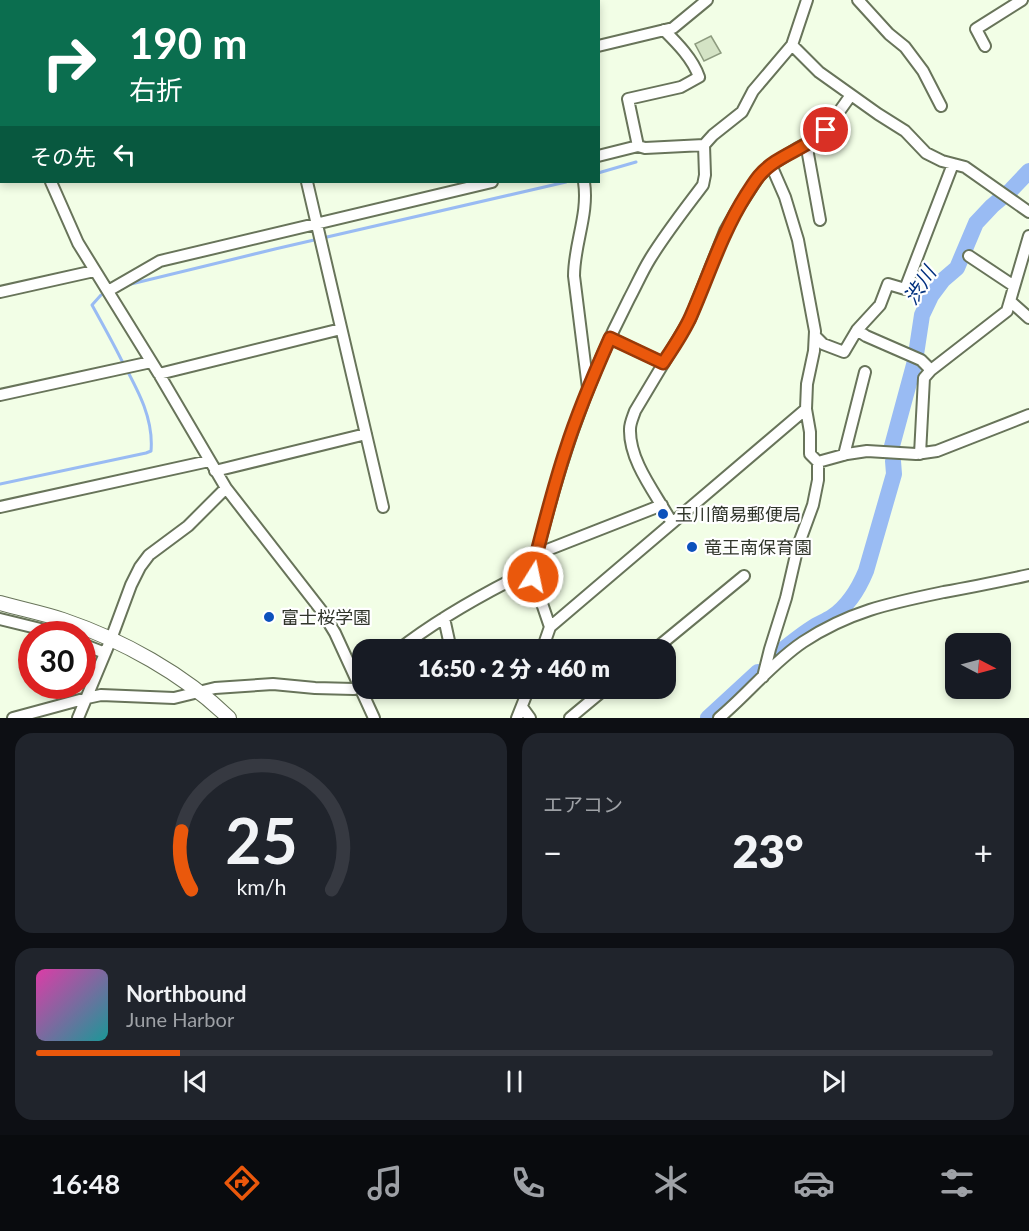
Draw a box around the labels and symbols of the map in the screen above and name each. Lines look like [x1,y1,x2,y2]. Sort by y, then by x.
pin [800,104,851,155]
water label: 渋川 [898,260,941,308]
place label: 玉川簡易郵便局 [675,503,801,525]
marker: 玉川簡易郵便局 [656,507,670,521]
place label: 竜王南保育園 [704,536,812,558]
marker: 竜王南保育園 [685,540,699,554]
position arrow [501,545,565,609]
place label: 富士桜学園 [281,606,371,628]
marker: 富士桜学園 [262,610,276,624]
speed limit sign: 30 [18,621,96,699]
north arrow [945,633,1011,699]

